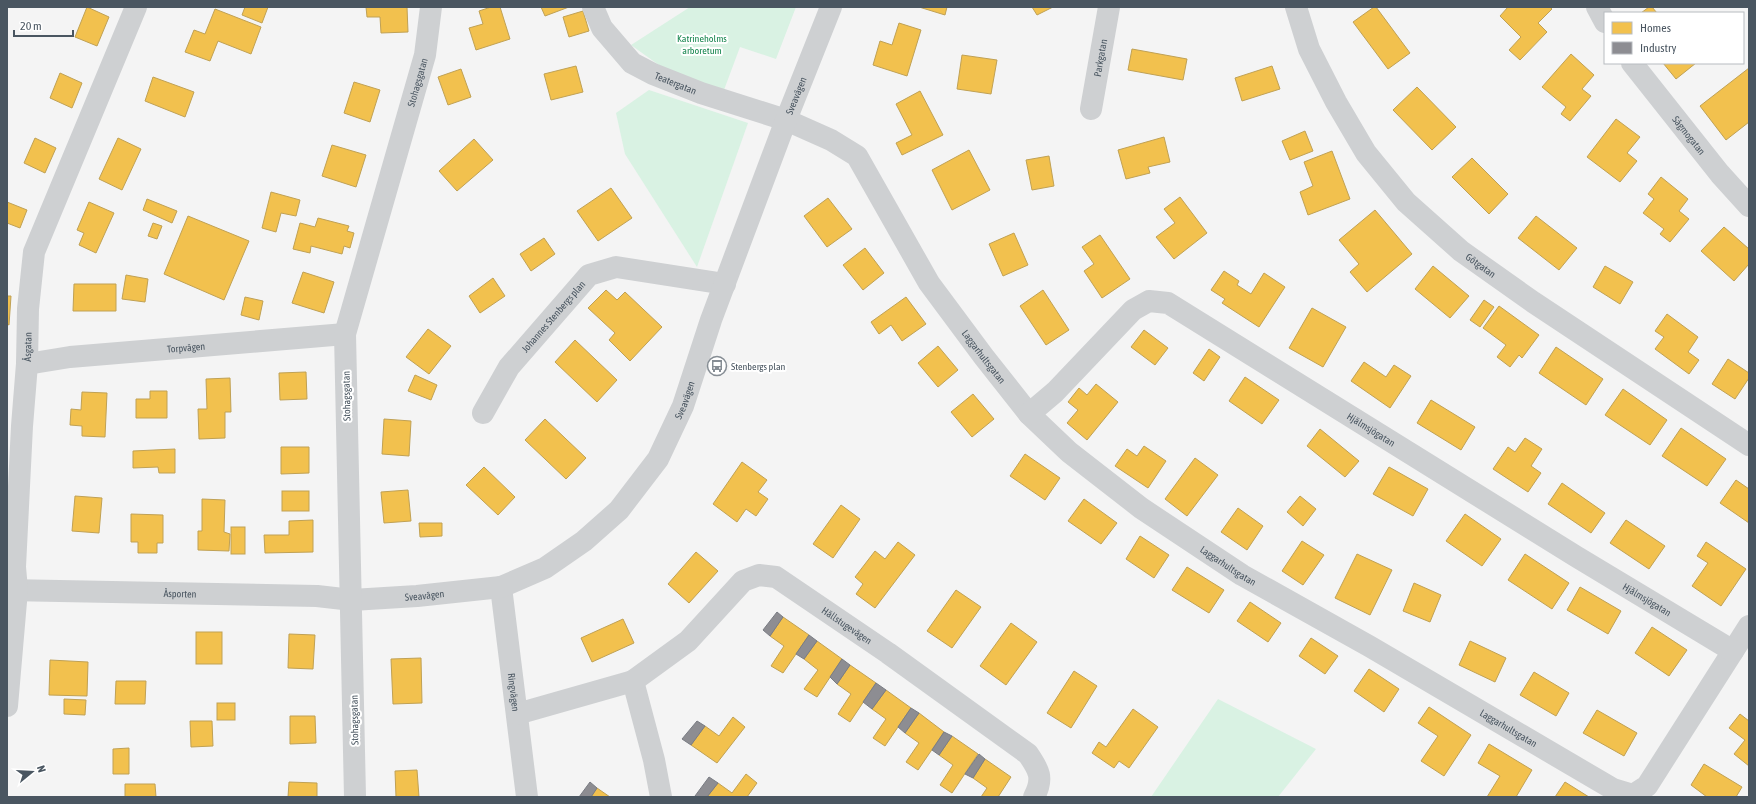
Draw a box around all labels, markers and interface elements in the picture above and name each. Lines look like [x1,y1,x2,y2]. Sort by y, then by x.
scale bar [14,12,73,38]
legend [1604,12,1744,64]
text: 20 m [20,19,42,33]
text: Homes [1640,21,1671,35]
park label: Katrineholms arboretum [677,33,727,56]
street label: Parkgatan [1092,38,1109,77]
text: Industry [1640,41,1677,55]
street label: Stohagsgatan [405,57,430,108]
street label: Teatergatan [653,70,698,97]
street label: Sveavägen [784,75,809,116]
street label: Sågmogatan [1670,114,1708,157]
street label: Götgatan [1464,251,1498,280]
street label: Johannes Stenbergs plan [519,279,588,355]
street label: Laggarhultsgatan [960,328,1008,386]
street label: Åsgatan [22,332,34,362]
street label: Torpvägen [167,341,206,355]
bus stop icon: Stenbergs plan [706,355,728,377]
place label: Stenbergs plan [731,361,786,372]
street label: Stohagsgatan [341,371,352,421]
street label: Sveavägen [673,380,697,421]
street label: Hjälmsjögatan [1345,411,1397,449]
street label: Laggarhultsgatan [1198,544,1258,588]
street label: Hjälmsjögatan [1621,581,1673,618]
street label: Åsporten [163,588,197,600]
street label: Sveavägen [405,588,445,603]
street label: Hällstugevägen [820,605,874,646]
street label: Ringvägen [506,672,521,712]
street label: Stohagsgatan [349,695,360,745]
street label: Laggarhultsgatan [1478,707,1539,749]
north arrow [12,752,52,792]
text: N [35,764,48,774]

